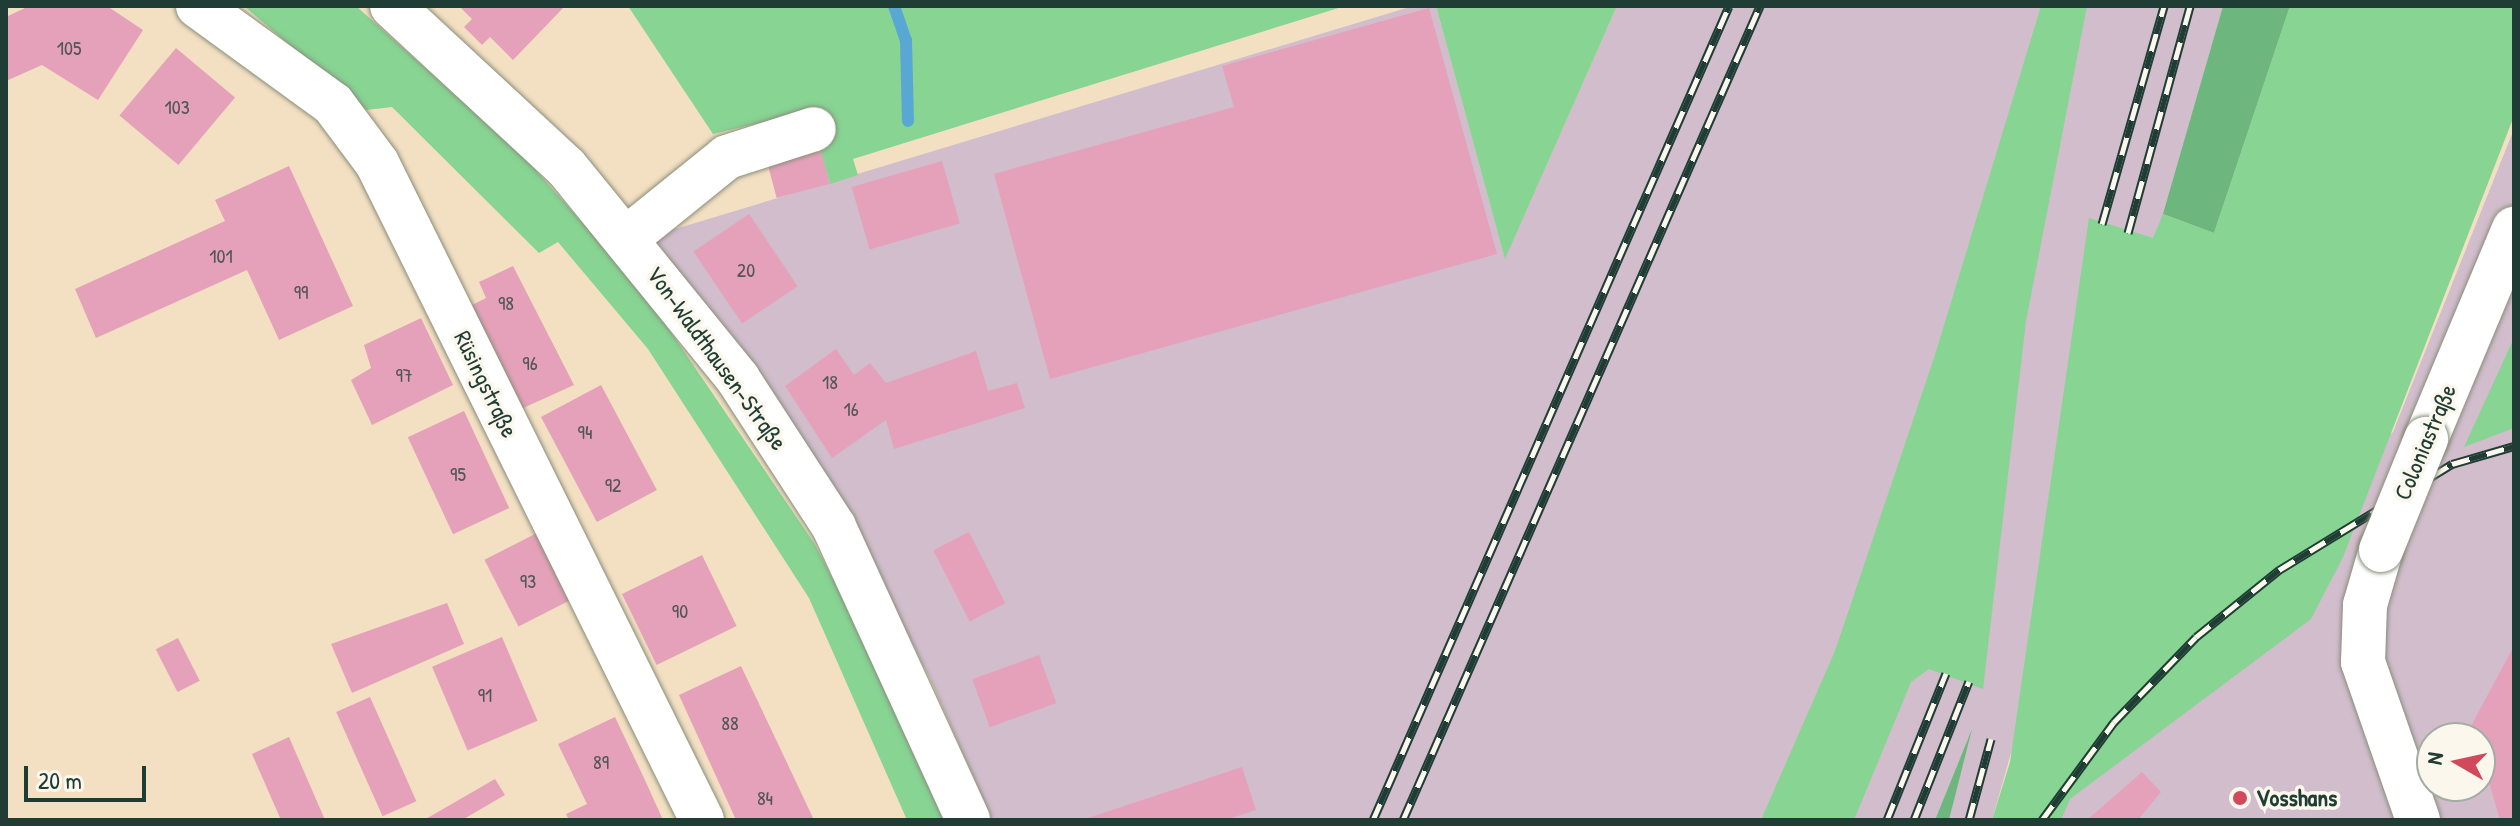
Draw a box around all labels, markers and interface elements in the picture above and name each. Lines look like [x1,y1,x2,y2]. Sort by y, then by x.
house number: 105 [57,35,81,59]
house number: 103 [164,94,190,118]
house number: 101 [209,243,233,267]
house number: 20 [737,257,755,281]
street label: Von-Waldthausen-Straße [641,260,793,456]
house number: 99 [294,279,308,303]
house number: 98 [498,290,514,314]
street label: Rüsingstraße [448,326,524,442]
house number: 96 [522,350,538,374]
house number: 97 [395,362,413,386]
house number: 18 [822,369,838,393]
street label: Coloniastraße [2388,380,2462,504]
house number: 16 [843,396,859,420]
house number: 94 [578,419,592,443]
house number: 95 [450,461,466,485]
house number: 92 [605,472,621,496]
house number: 93 [520,568,536,592]
house number: 90 [672,598,688,622]
house number: 91 [478,682,492,706]
house number: 88 [721,710,739,734]
north arrow [2416,722,2496,802]
house number: 89 [593,749,609,773]
scale bar [28,750,150,800]
text: N [2419,750,2450,767]
text: 20 m [38,764,82,796]
place label: Vosshans [2256,784,2337,812]
house number: 84 [757,785,773,809]
marker: Vosshans [2231,789,2249,807]

